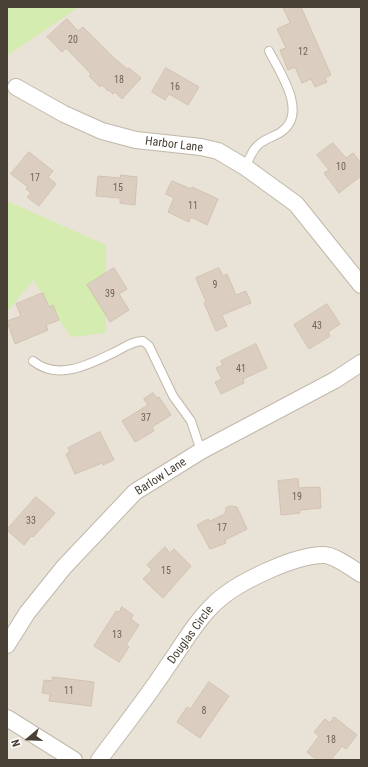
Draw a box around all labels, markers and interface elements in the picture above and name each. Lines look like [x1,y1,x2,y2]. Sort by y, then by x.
house number: 20 [68,34,78,46]
house number: 12 [298,46,308,58]
house number: 18 [114,74,124,86]
house number: 16 [170,81,180,93]
street label: Harbor Lane [144,134,204,156]
house number: 10 [336,161,346,173]
house number: 17 [30,172,40,184]
house number: 15 [113,182,123,194]
house number: 11 [188,200,198,212]
house number: 9 [213,279,217,291]
house number: 39 [105,288,115,300]
house number: 43 [312,320,322,332]
house number: 41 [236,363,246,375]
house number: 37 [141,412,151,424]
street label: Barlow Lane [133,455,189,499]
house number: 19 [292,491,302,503]
house number: 33 [26,515,36,527]
house number: 17 [217,522,227,534]
house number: 15 [161,565,171,577]
street label: Douglas Circle [165,603,217,667]
house number: 13 [112,629,122,641]
house number: 11 [64,685,74,697]
house number: 8 [202,705,206,717]
north arrow [8,719,48,759]
house number: 18 [326,734,336,746]
text: N [9,738,23,748]

